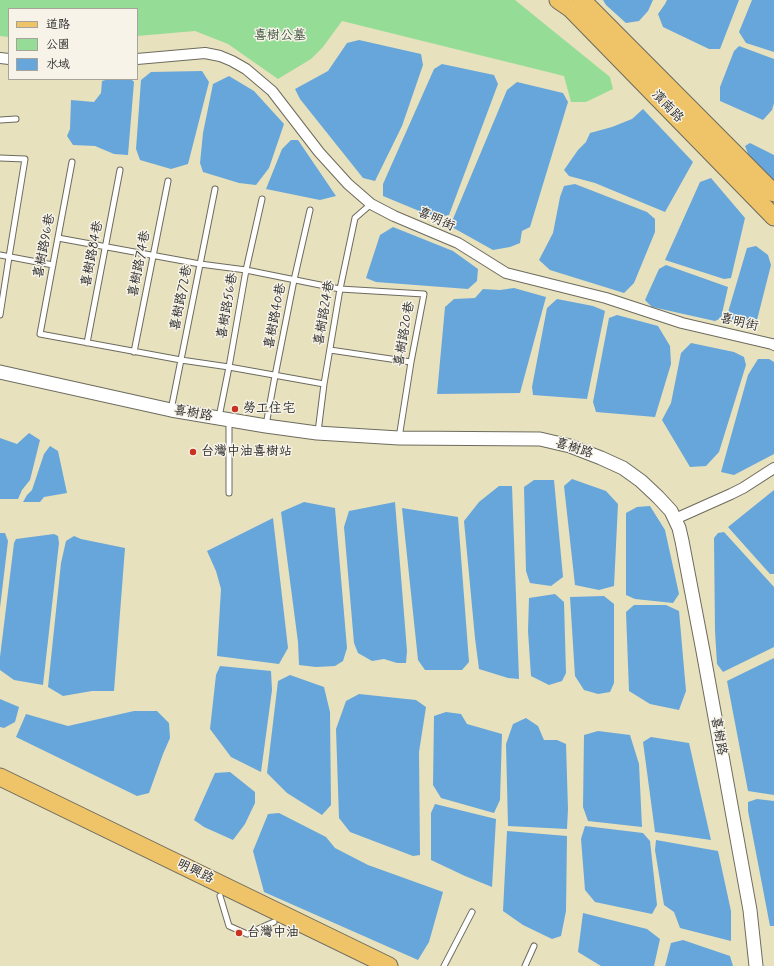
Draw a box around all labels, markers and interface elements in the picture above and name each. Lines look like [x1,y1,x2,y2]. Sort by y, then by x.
legend [8,8,138,80]
text: 道路 [46,17,70,33]
park label: 喜樹公墓 [254,28,306,44]
text: 公園 [46,37,70,53]
text: 水域 [46,57,70,73]
street label: 濱南路 [648,88,686,126]
street label: 喜明街 [415,205,457,235]
street label: 喜樹路96巷 [31,212,59,280]
street label: 喜樹路84巷 [79,220,107,288]
street label: 喜樹路74巷 [126,229,154,299]
street label: 喜樹路72巷 [168,264,196,332]
street label: 喜樹路56巷 [215,272,241,340]
street label: 喜樹路24巷 [312,279,338,347]
street label: 喜樹路40巷 [262,282,290,350]
street label: 喜樹路20巷 [392,300,418,368]
street label: 喜明街 [718,311,760,335]
place label: 勞工住宅 [243,401,295,417]
street label: 喜樹路 [172,403,214,425]
marker: 勞工住宅 [230,404,240,414]
street label: 喜樹路 [553,436,595,462]
place label: 台灣中油喜樹站 [201,444,292,460]
marker: 台灣中油喜樹站 [188,447,198,457]
street label: 喜樹路 [707,715,729,757]
street label: 明興路 [174,856,216,888]
place label: 台灣中油 [247,925,299,941]
marker: 台灣中油 [234,928,244,938]

